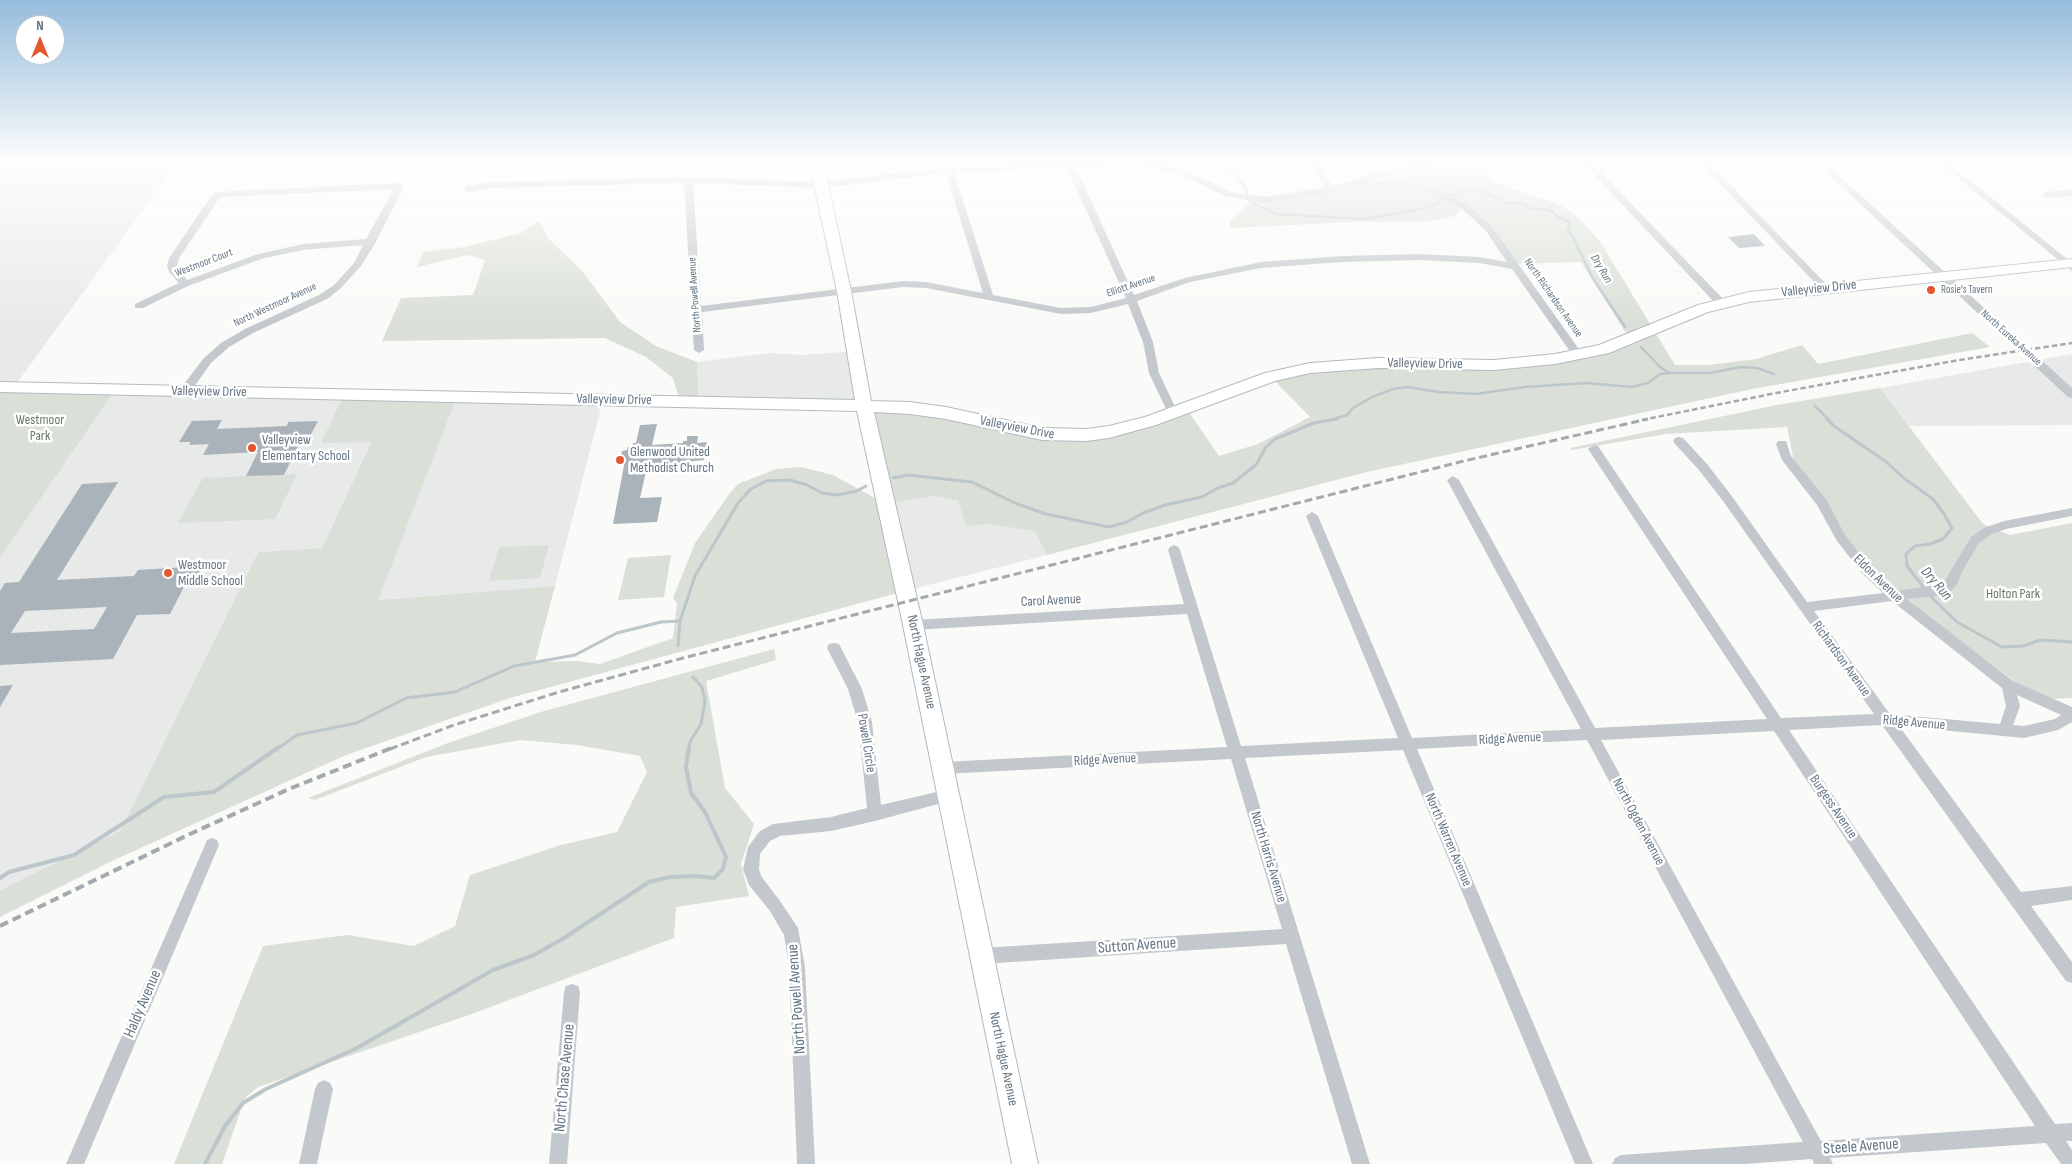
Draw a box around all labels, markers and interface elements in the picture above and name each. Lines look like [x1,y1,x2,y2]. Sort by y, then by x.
north arrow [15,15,65,65]
text: N [36,17,44,34]
street label: Westmoor Court [173,246,235,280]
water label: Dry Run [1587,252,1615,286]
street label: North Richardson Avenue [1521,256,1585,340]
street label: North Powell Avenue [686,257,704,333]
street label: Elliott Avenue [1105,271,1157,301]
street label: Valleyview Drive [1781,277,1857,301]
street label: North Westmoor Avenue [231,280,319,330]
place label: Rosie's Tavern [1941,283,1993,297]
marker: Rosie's Tavern [1925,284,1937,296]
street label: North Eureka Avenue [1978,307,2044,369]
street label: Valleyview Drive [1387,355,1463,373]
street label: Valleyview Drive [171,383,247,401]
street label: Valleyview Drive [576,391,652,409]
park label: Westmoor Park [16,412,64,444]
street label: Valleyview Drive [978,413,1056,443]
place label: Valleyview Elementary School [262,432,350,464]
marker: Valleyview Elementary School [246,442,258,454]
place label: Glenwood United Methodist Church [630,444,714,477]
marker: Glenwood United Methodist Church [614,454,626,466]
street label: Eldon Avenue [1850,551,1906,607]
place label: Westmoor Middle School [178,557,243,590]
water label: Dry Run [1916,563,1956,605]
marker: Westmoor Middle School [162,567,174,579]
park label: Holton Park [1986,586,2040,602]
street label: Carol Avenue [1020,591,1082,611]
street label: North Hague Avenue [903,613,939,711]
street label: Richardson Avenue [1808,618,1874,700]
street label: Powell Circle [853,712,879,774]
street label: Ridge Avenue [1882,712,1946,734]
street label: Ridge Avenue [1478,729,1542,749]
street label: Ridge Avenue [1073,750,1137,770]
street label: Burgess Avenue [1806,772,1860,842]
street label: North Ogden Avenue [1608,776,1668,868]
street label: North Warren Avenue [1421,791,1475,889]
street label: North Harris Avenue [1246,809,1290,905]
street label: Sutton Avenue [1097,934,1177,958]
street label: North Powell Avenue [784,943,810,1055]
street label: Haldy Avenue [120,967,166,1041]
street label: North Hague Avenue [985,1010,1021,1108]
street label: North Chase Avenue [551,1023,579,1133]
street label: Steele Avenue [1823,1135,1899,1159]

